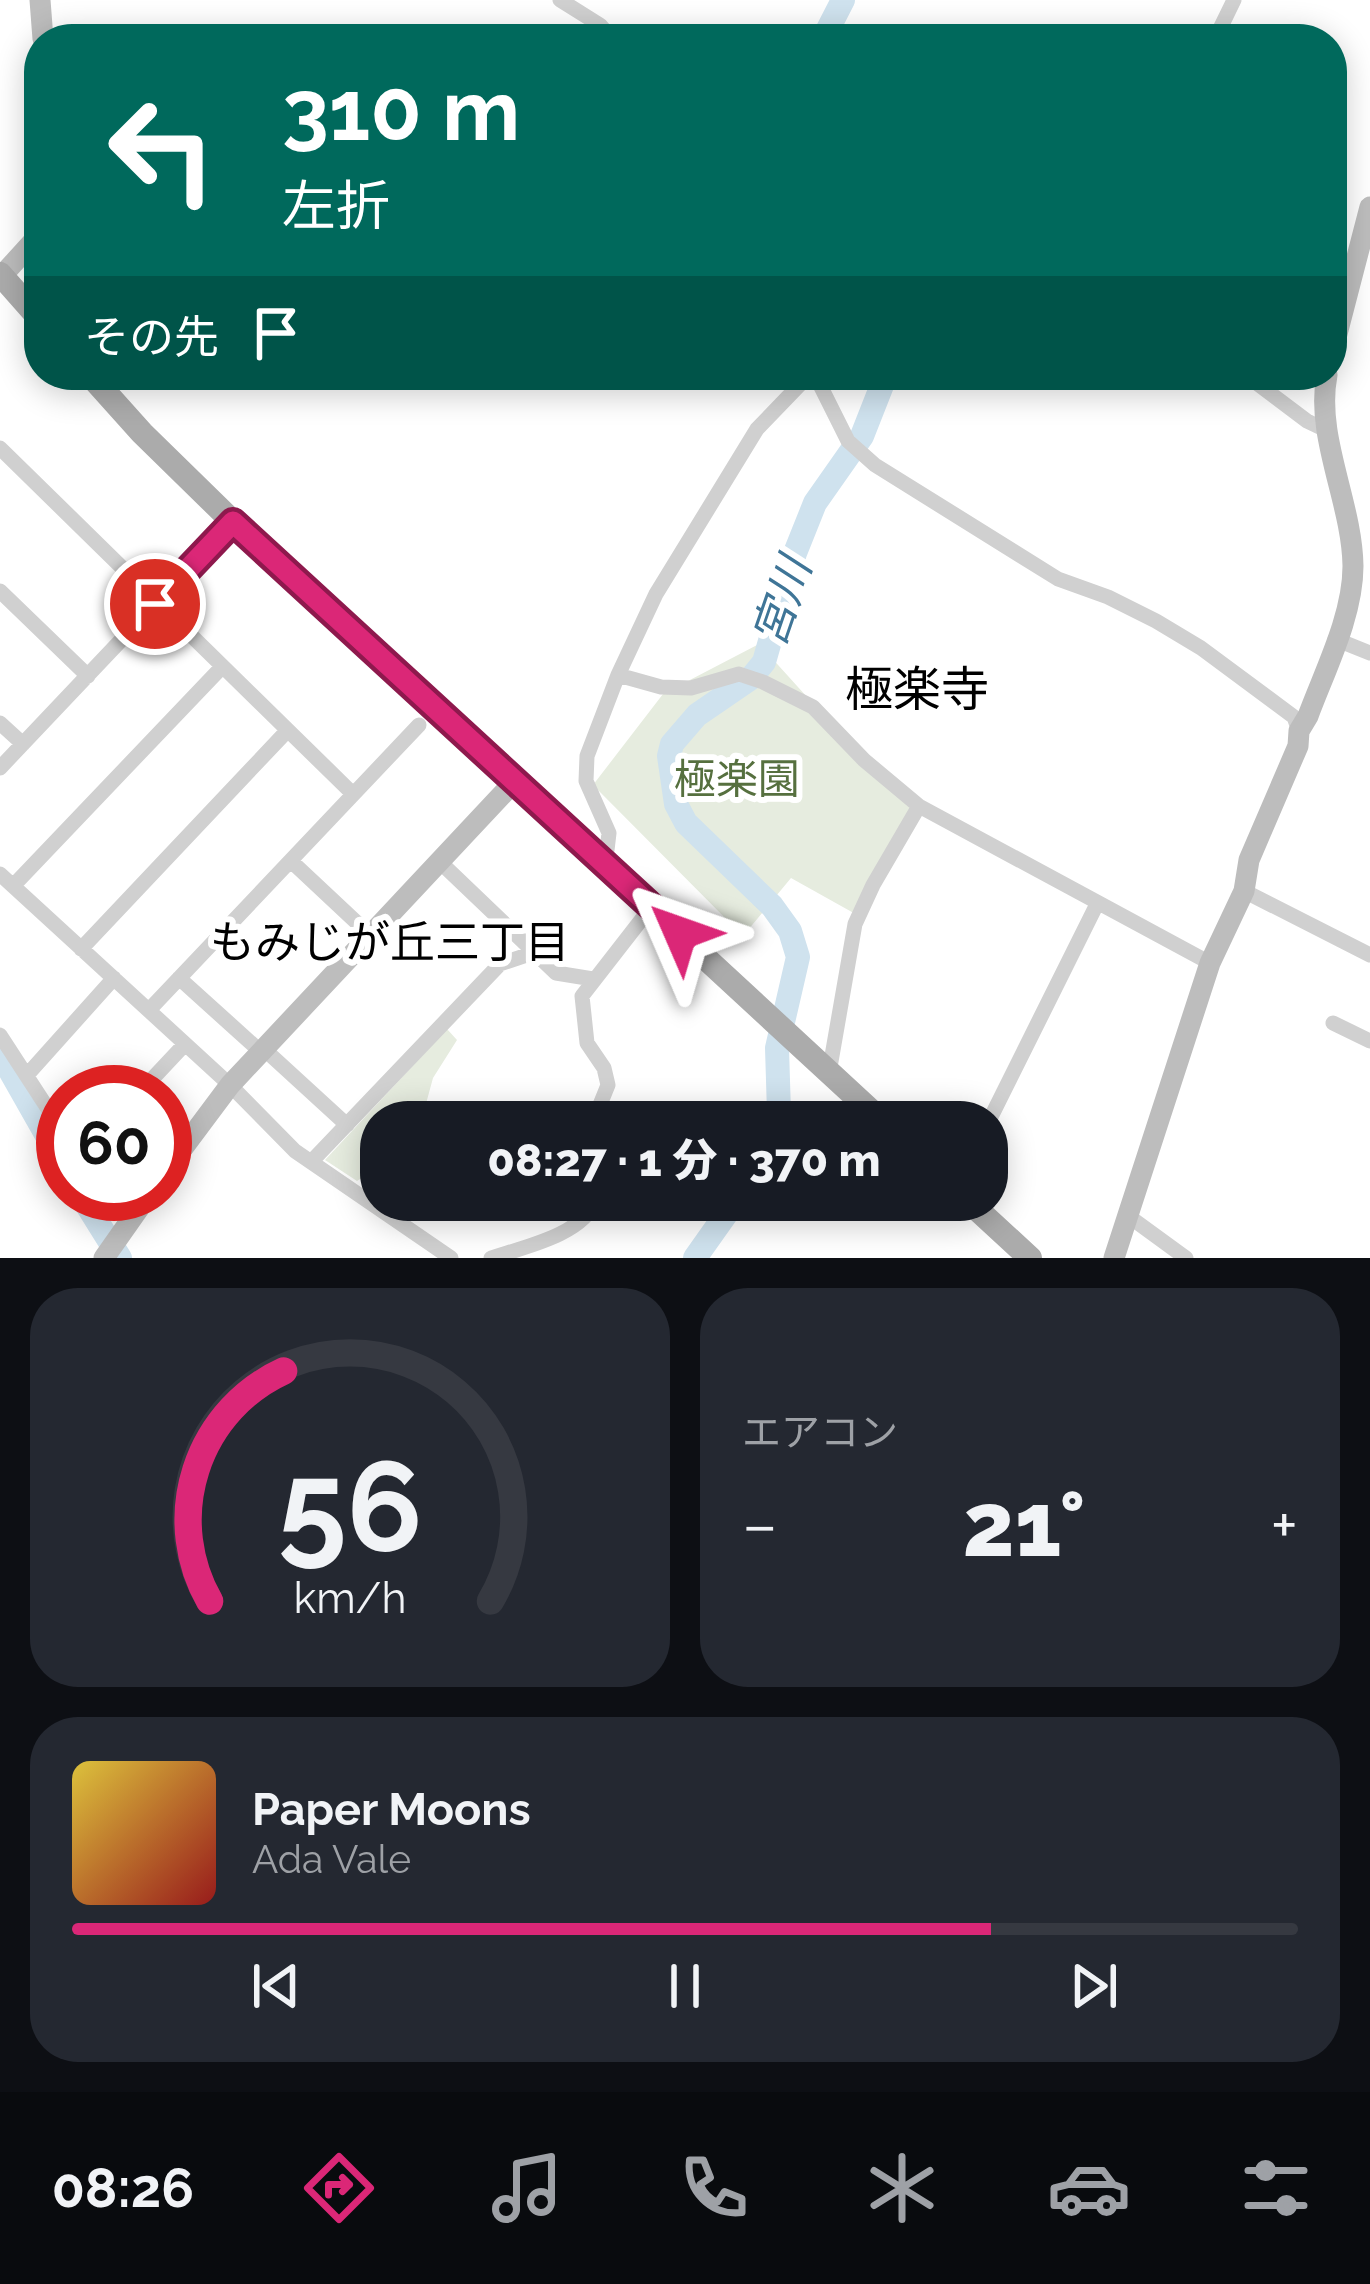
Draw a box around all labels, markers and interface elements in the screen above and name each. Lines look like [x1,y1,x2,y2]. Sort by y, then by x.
text: 310 m [282,61,520,160]
icon: left [84,72,240,228]
text: 左折 [282,174,390,238]
icon: arrive [243,300,309,366]
text: その先 [84,311,219,364]
water label: 宮川 [742,547,823,653]
pin [104,553,206,655]
icon: arrive [122,571,188,637]
district label: 極楽寺 [845,661,989,717]
park label: 極楽園 [674,755,800,804]
position arrow [617,870,743,996]
district label: もみじが丘三丁目 [210,916,570,969]
speed limit sign: 60 [36,1065,192,1221]
text: 08:27 · 1 分 · 370 m [487,1134,881,1187]
text: エアコン [742,1409,898,1455]
text: 56 [278,1433,422,1579]
text: 21° [963,1471,1086,1577]
text: − [742,1486,778,1563]
text: + [1271,1486,1298,1563]
text: km/h [293,1572,407,1622]
text: Paper Moons [252,1783,531,1836]
text: Ada Vale [252,1836,411,1882]
icon: previous [243,1953,309,2019]
icon: pause [652,1953,718,2019]
icon: next [1061,1953,1127,2019]
icon: directions [297,2146,381,2230]
icon: music [485,2146,569,2230]
icon: phone [672,2146,756,2230]
icon: climate [860,2146,944,2230]
icon: car [1047,2146,1131,2230]
icon: filters [1234,2146,1318,2230]
text: 08:26 [52,2156,194,2220]

